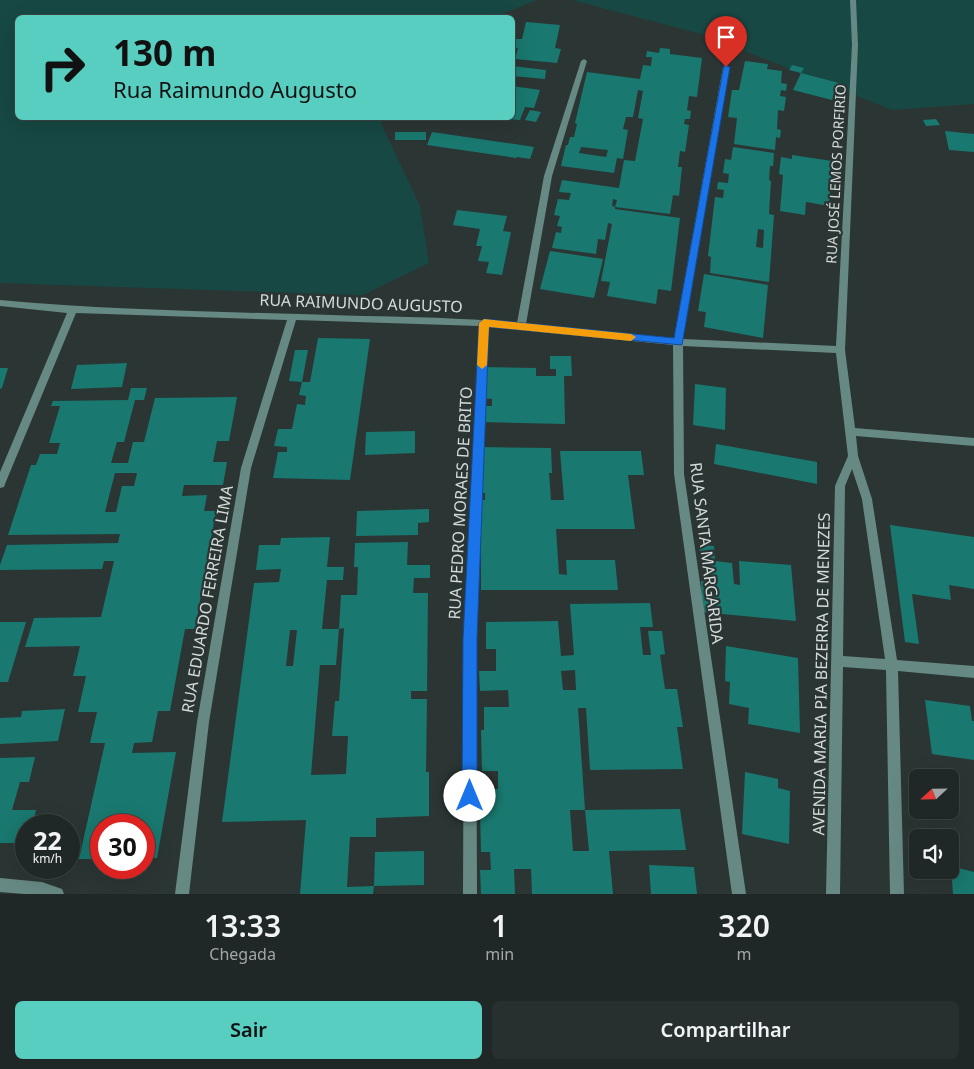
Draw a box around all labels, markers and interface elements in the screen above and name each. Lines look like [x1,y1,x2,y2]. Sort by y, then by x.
pin [705,16,747,67]
icon: arrive [712,23,740,51]
text: 130 m [113,29,216,76]
icon: right [30,35,95,100]
text: Rua Raimundo Augusto [113,74,357,104]
street label: RUA JOSÉ LEMOS PORFIRIO [821,84,850,264]
street label: RUA RAIMUNDO AUGUSTO [259,288,463,318]
street label: RUA PEDRO MORAES DE BRITO [443,386,477,620]
street label: RUA SANTA MARGARIDA [685,461,729,646]
street label: RUA EDUARDO FERREIRA LIMA [176,483,238,715]
street label: AVENIDA MARIA PIA BEZERRA DE MENEZES [807,512,835,836]
position arrow [443,769,495,821]
north arrow [909,769,959,819]
map controls [909,769,959,879]
speed limit sign: 30 [90,814,155,879]
text: 22 [33,823,62,857]
button: sound [909,829,959,879]
text: km/h [33,850,62,867]
text: 13:33 [204,905,281,946]
text: 1 [491,905,508,946]
text: 320 [718,905,770,946]
text: Chegada [209,943,276,965]
text: min [485,943,514,965]
text: m [737,943,752,965]
button: Sair [15,1001,482,1059]
button: Compartilhar [492,1001,959,1059]

